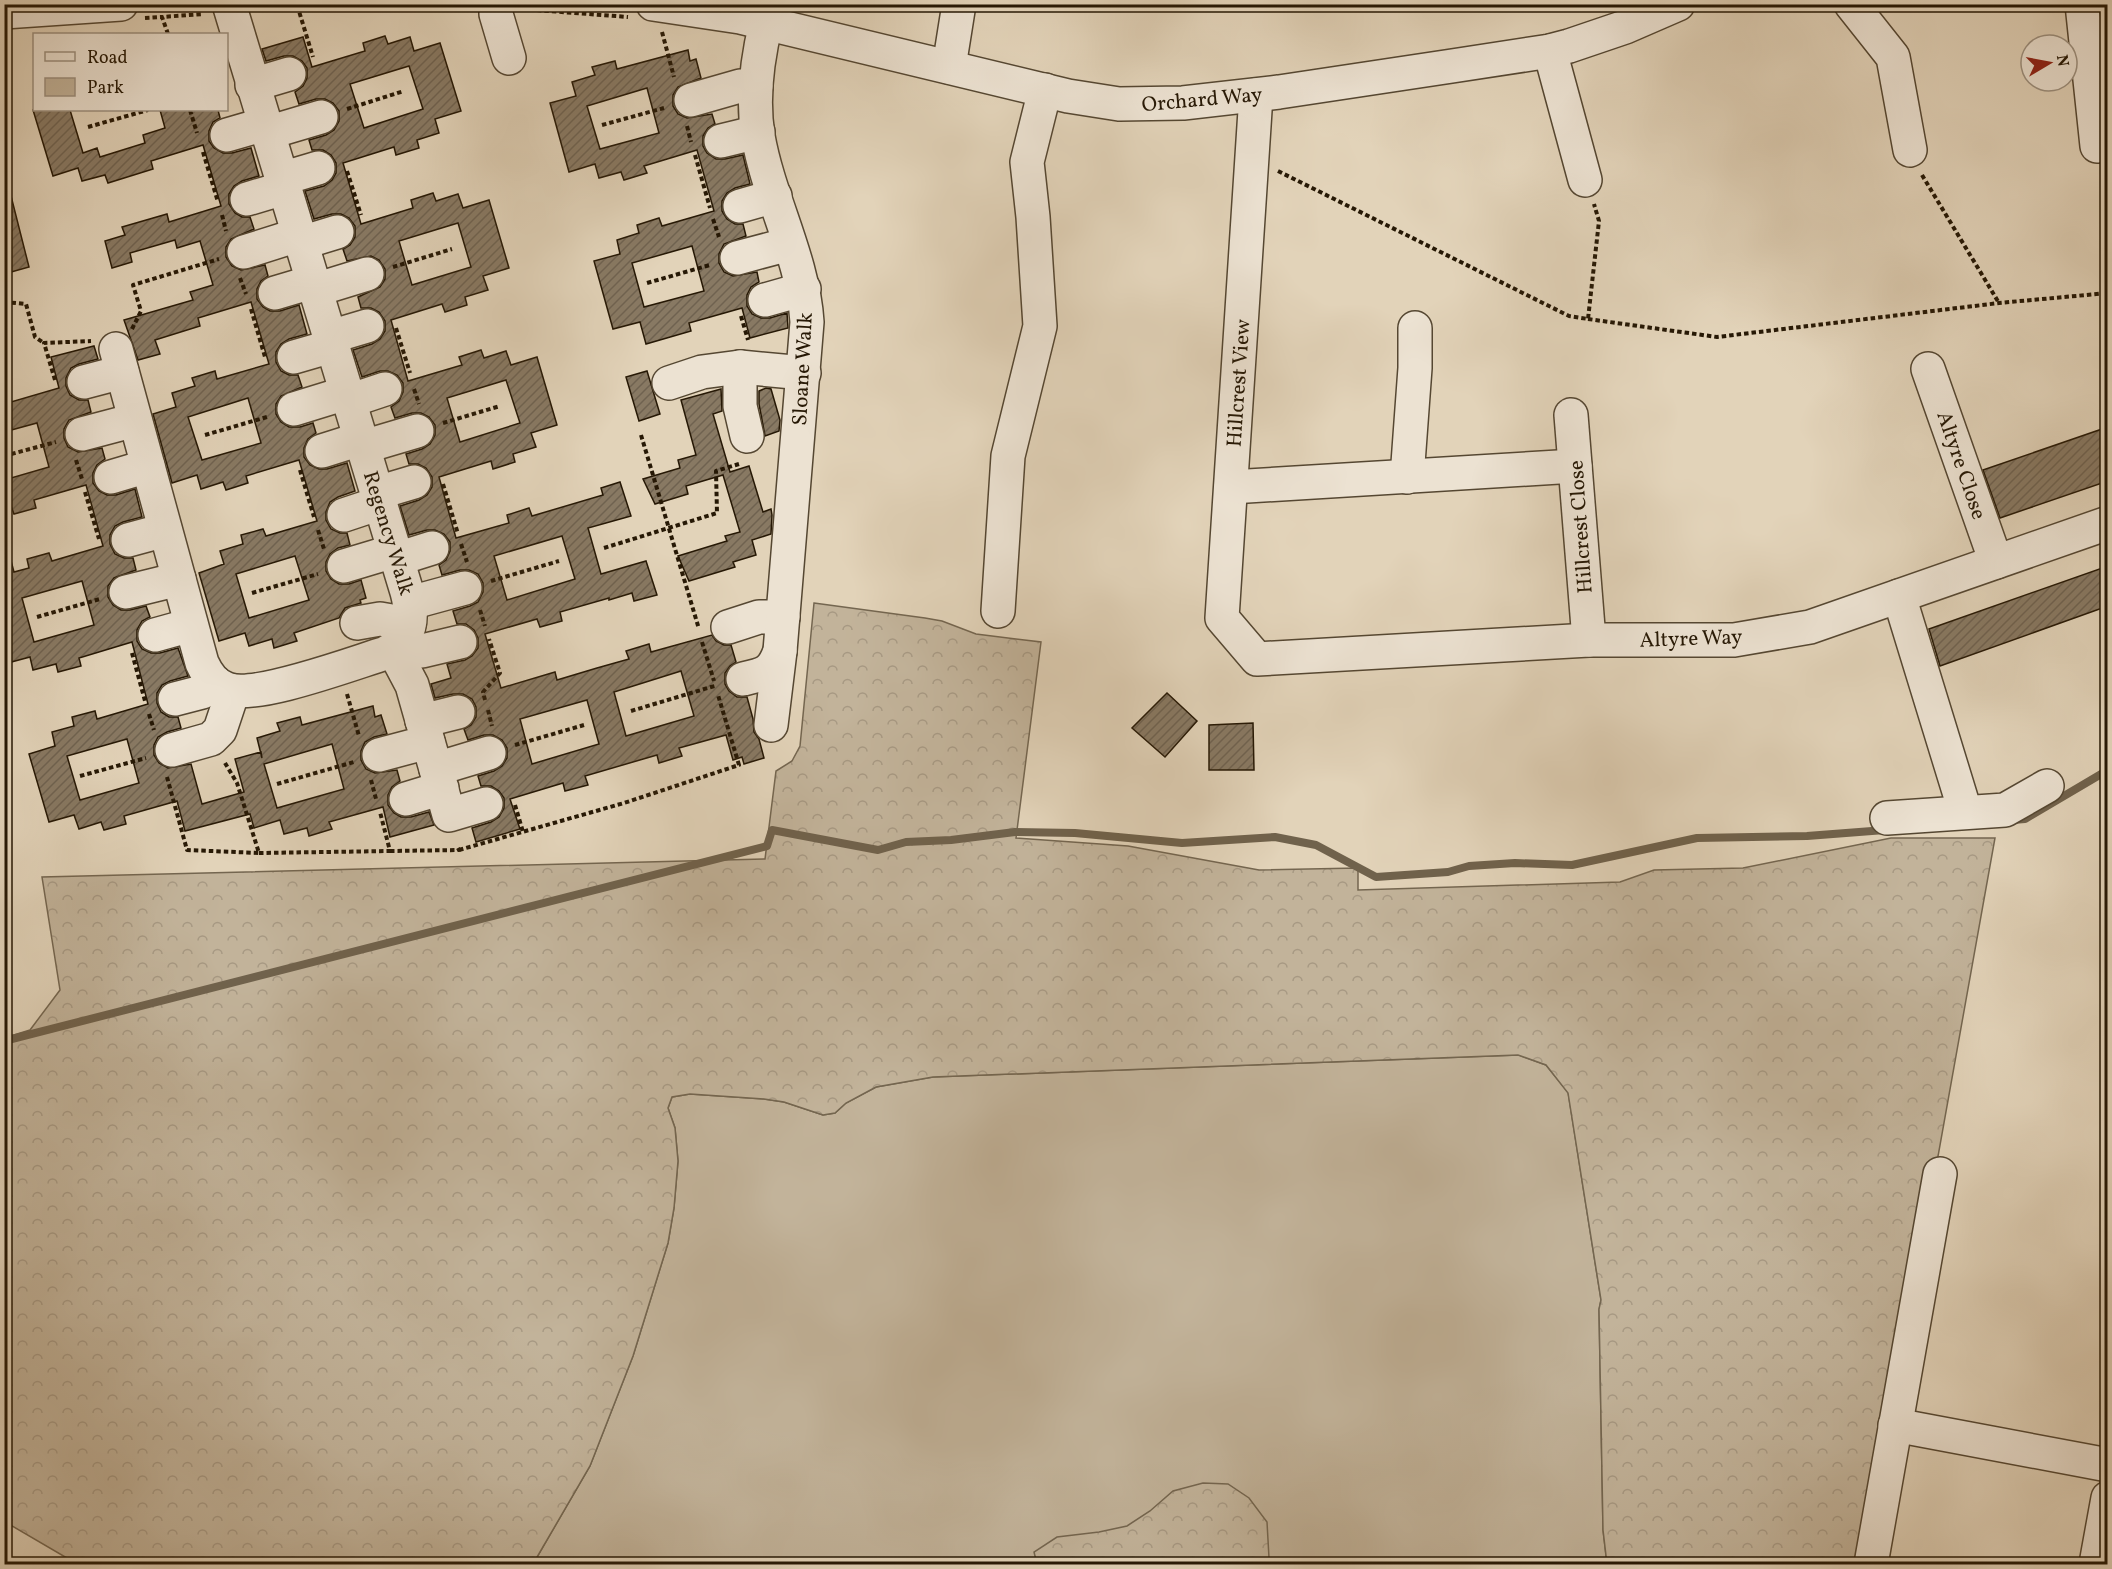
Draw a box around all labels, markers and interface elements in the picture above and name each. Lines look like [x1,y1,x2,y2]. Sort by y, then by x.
legend [33,33,228,111]
north arrow [2019,33,2079,93]
text: Road [87,46,128,71]
text: N [2050,53,2074,69]
text: Park [87,76,124,101]
street label: Orchard Way [1141,81,1264,120]
street label: Sloane Walk [786,311,821,426]
street label: Hillcrest View [1221,318,1258,448]
street label: Altyre Close [1928,407,1993,524]
street label: Hillcrest Close [1562,459,1601,594]
street label: Regency Walk [355,468,420,600]
street label: Altyre Way [1639,623,1744,656]

